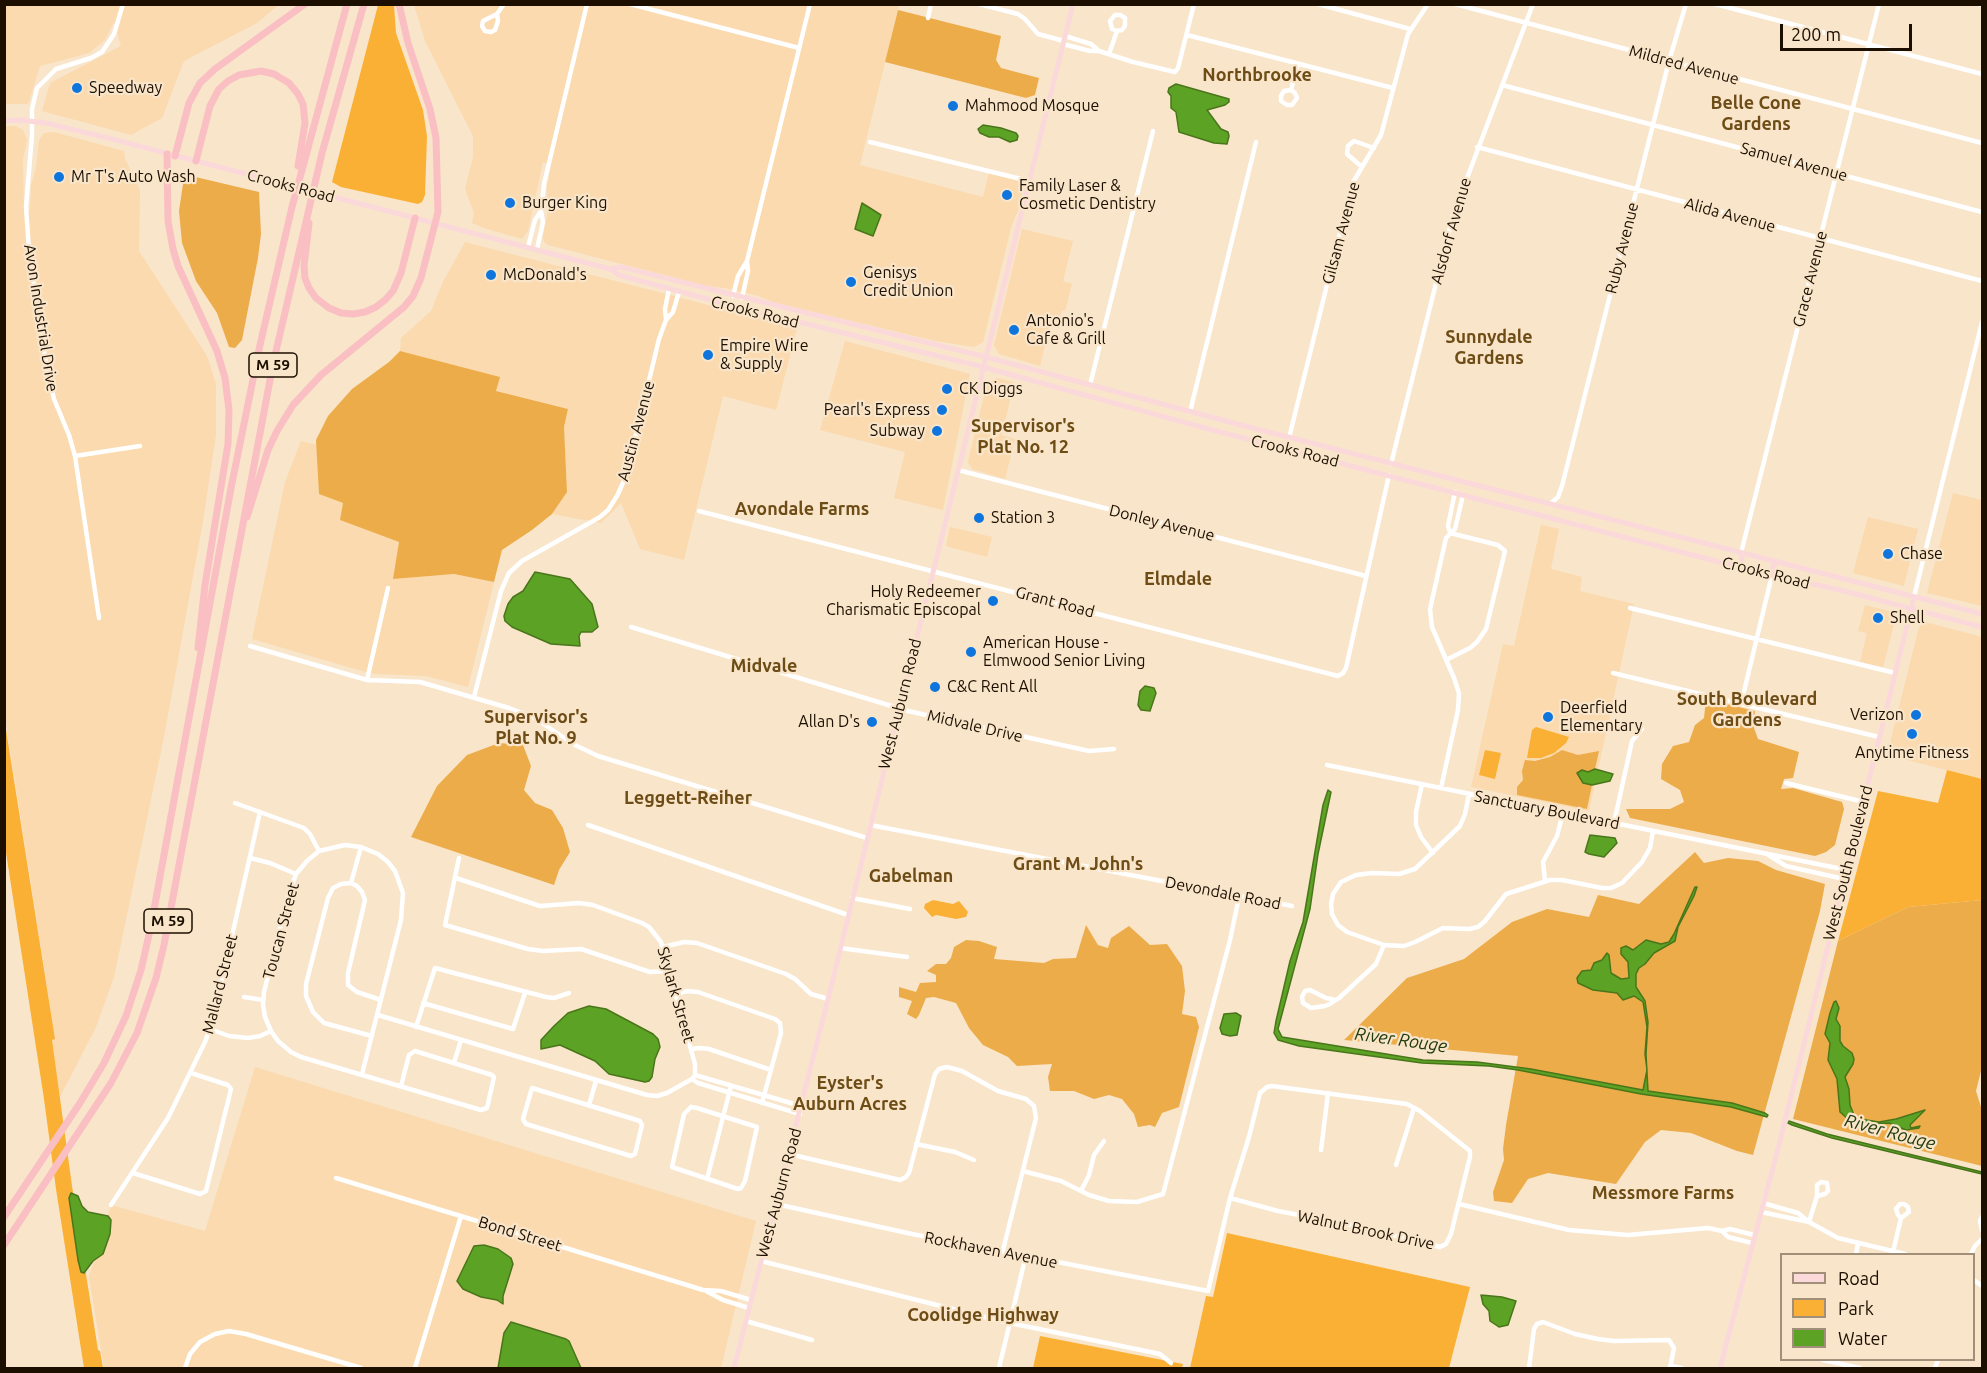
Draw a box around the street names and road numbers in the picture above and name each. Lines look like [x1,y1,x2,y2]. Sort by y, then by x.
street label: Mildred Avenue [1627,41,1741,89]
street label: Samuel Avenue [1738,138,1850,186]
street label: Crooks Road [245,165,337,207]
street label: Alsdorf Avenue [1427,175,1475,287]
street label: Gilsam Avenue [1318,180,1364,286]
street label: Alida Avenue [1682,194,1778,236]
street label: Ruby Avenue [1601,200,1643,296]
street label: Grace Avenue [1789,229,1831,329]
street label: Avon Industrial Drive [20,243,62,393]
street label: Crooks Road [709,292,801,332]
road number: M 59 [249,353,297,377]
street label: Austin Avenue [613,379,659,483]
street label: Crooks Road [1249,431,1341,471]
street label: Donley Avenue [1107,501,1217,545]
street label: Crooks Road [1720,553,1812,593]
street label: Grant Road [1013,582,1097,622]
street label: West Auburn Road [874,637,926,771]
street label: Midvale Drive [925,706,1025,746]
street label: West South Boulevard [1819,783,1877,943]
street label: Sanctuary Boulevard [1473,786,1621,834]
street label: Devondale Road [1163,872,1283,914]
street label: Toucan Street [259,880,303,982]
road number: M 59 [144,909,192,933]
street label: Mallard Street [198,932,242,1036]
street label: Skylark Street [653,945,699,1045]
street label: West Auburn Road [752,1126,806,1260]
street label: Walnut Brook Drive [1296,1206,1436,1254]
street label: Bond Street [476,1212,564,1256]
street label: Rockhaven Avenue [923,1228,1059,1272]

